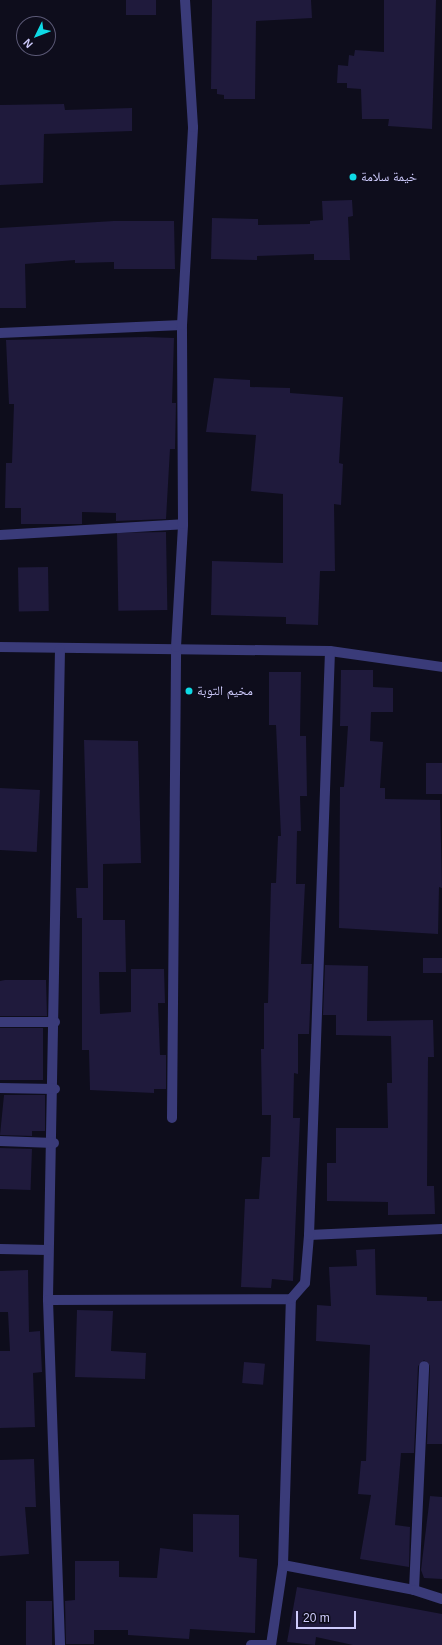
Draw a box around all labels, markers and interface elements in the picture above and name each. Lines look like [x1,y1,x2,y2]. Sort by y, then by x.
north arrow [16,16,56,56]
text: N [21,37,35,51]
place label: خيمة سلامة [361,169,417,185]
marker: خيمة سلامة [348,172,358,182]
place label: مخيم التوبة [197,683,253,699]
marker: مخيم التوبة [184,686,194,696]
scale bar [298,1603,358,1629]
text: 20 m [303,1611,330,1625]

